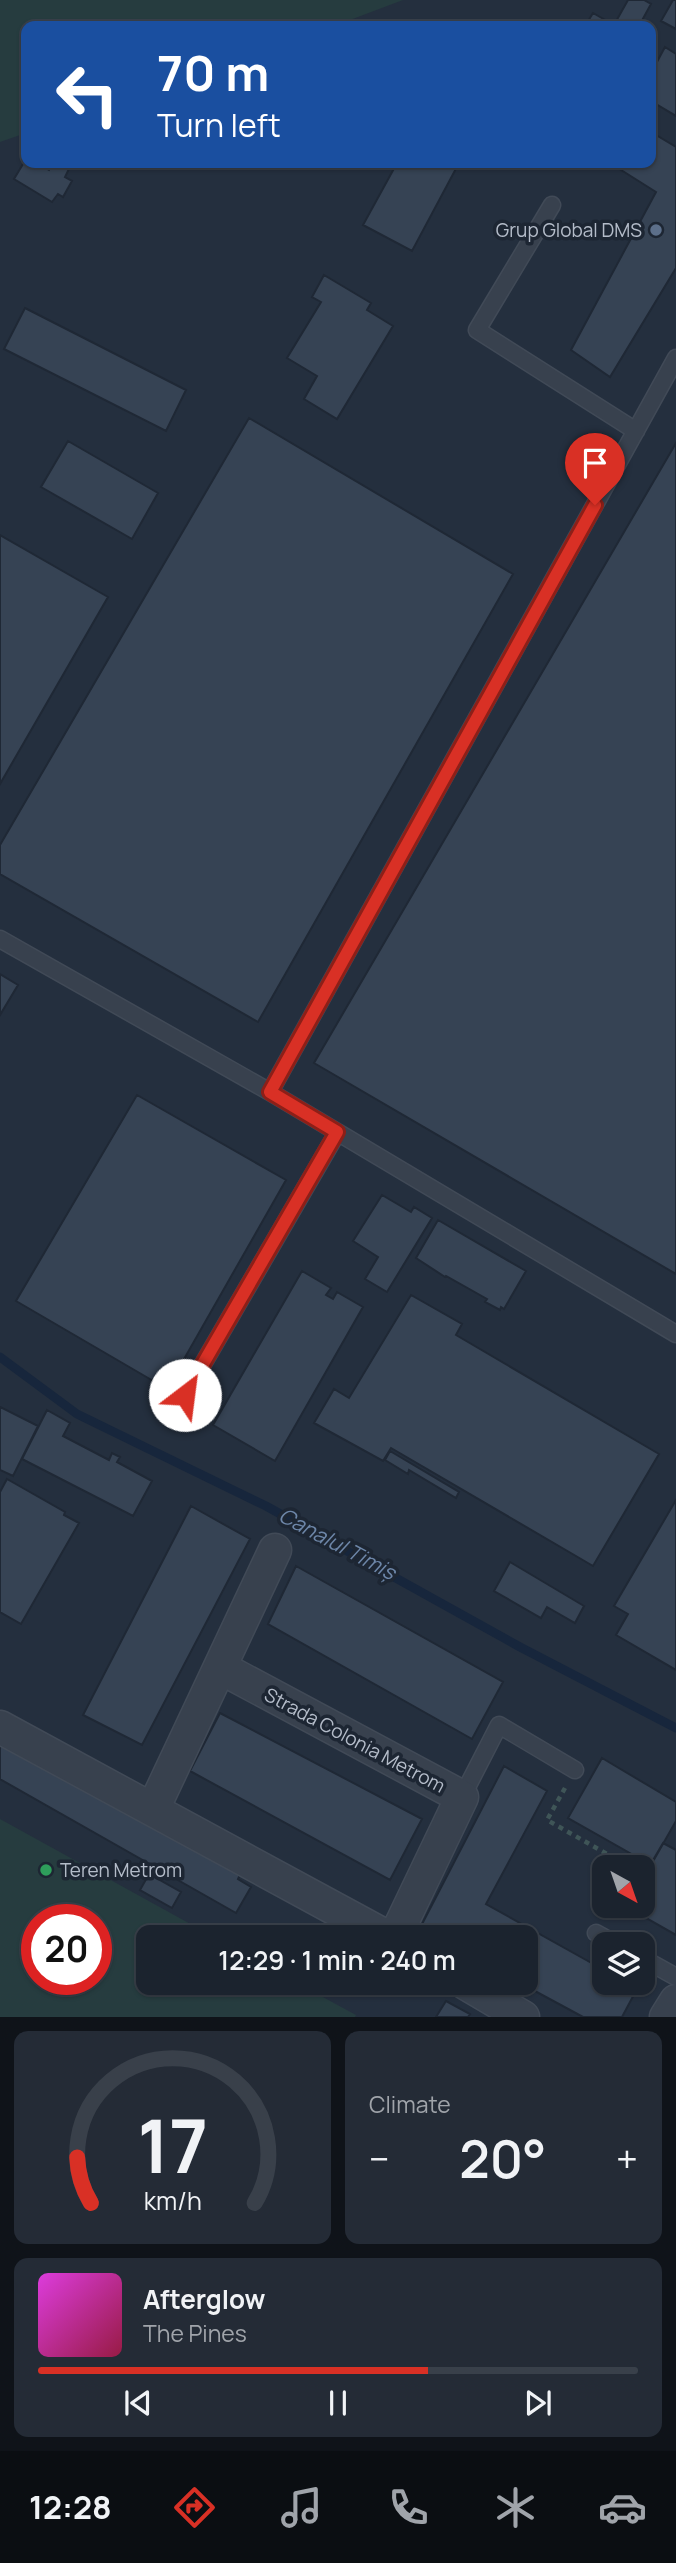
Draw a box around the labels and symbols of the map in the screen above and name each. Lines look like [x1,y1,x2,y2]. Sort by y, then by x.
place label: Grup Global DMS [496,217,642,243]
marker: Grup Global DMS [648,222,664,238]
pin [565,433,625,505]
position arrow [148,1358,222,1432]
water label: Canalul Timiș [274,1501,403,1587]
street label: Strada Colonia Metrom [260,1681,450,1799]
north arrow [592,1855,654,1918]
place label: Teren Metrom [60,1857,182,1883]
marker: Teren Metrom [38,1862,54,1878]
speed limit sign: 20 [21,1904,112,1995]

